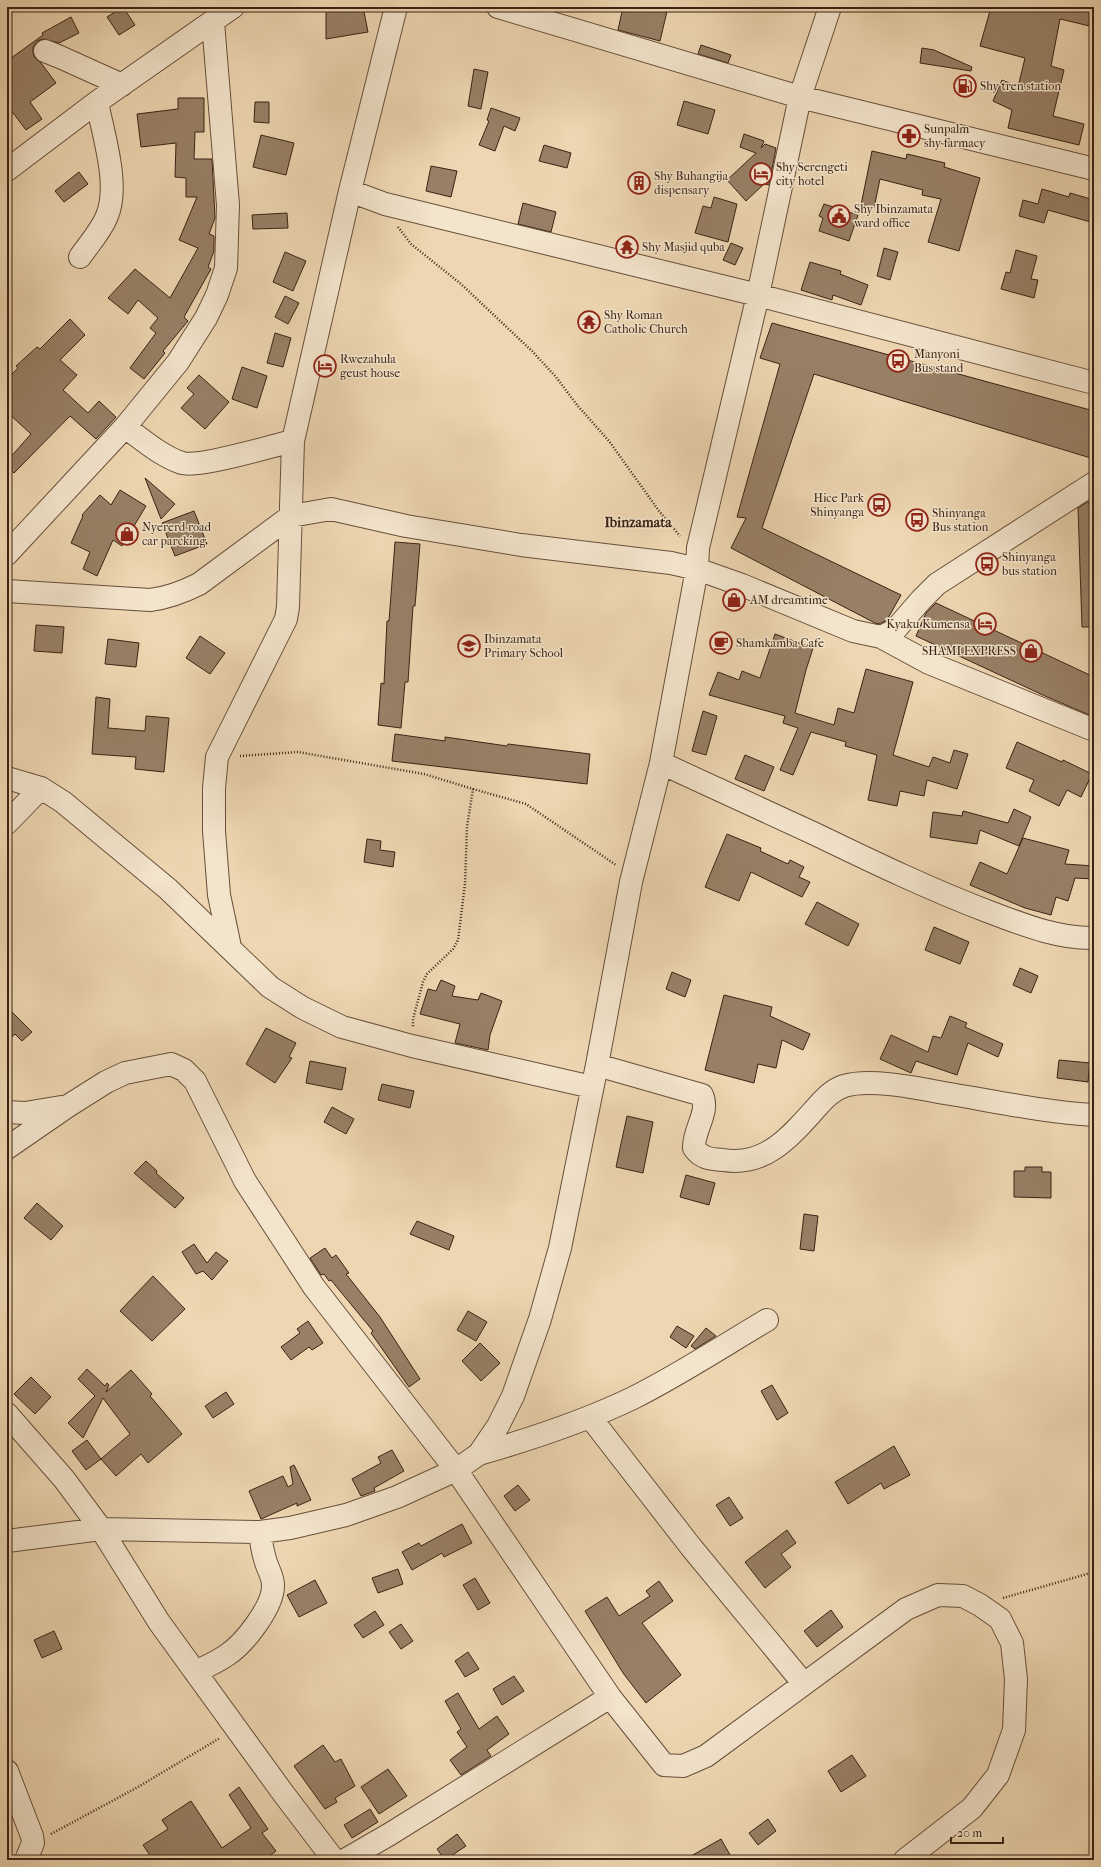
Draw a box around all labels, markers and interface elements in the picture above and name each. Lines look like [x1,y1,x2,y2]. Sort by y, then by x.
fuel station icon: Shy tren station [952,73,978,99]
place label: Shy tren station [980,79,1061,93]
place label: Sunpalm shy farmacy [924,122,986,150]
pharmacy icon: Sunpalm shy farmacy [896,123,922,149]
place label: Shy Serengeti city hotel [776,160,848,188]
hotel icon: Shy Serengeti city hotel [748,161,774,187]
place label: Shy Buhangija dispensary [654,169,728,197]
building icon: Shy Buhangija dispensary [626,170,652,196]
place label: Shy Ibinzamata ward office [853,202,934,230]
public building icon: Shy Ibinzamata ward office [826,203,852,229]
temple icon: Shy Masjid quba [614,234,640,260]
place label: Shy Masjid quba [642,240,725,254]
place label: Shy Roman Catholic Church [604,308,688,336]
temple icon: Shy Roman Catholic Church [576,309,602,335]
place label: Manyoni Bus stand [914,347,964,375]
bus stop icon: Manyoni Bus stand [885,348,911,374]
place label: Rwezahula geust house [340,352,400,380]
hotel icon: Rwezahula geust house [312,353,338,379]
place label: Hice Park Shinyanga [810,491,865,519]
bus stop icon: Hice Park Shinyanga [866,492,892,518]
place label: Shinyanga Bus station [932,506,989,534]
bus stop icon: Shinyanga Bus station [904,507,930,533]
district label: Ibinzamata [604,514,672,531]
place label: Nyererd road car parcking [142,520,212,548]
shop icon: Nyererd road car parcking [114,521,140,547]
place label: Shinyanga bus station [1001,550,1057,578]
bus stop icon: Shinyanga bus station [974,551,1000,577]
shop icon: AM dreamtime [721,587,747,613]
place label: AM dreamtime [749,593,828,607]
hotel icon: Kyaku Kumensa [972,611,998,637]
place label: Kyaku Kumensa [886,617,970,631]
cafe icon: Shamkamba Cafe [708,630,734,656]
place label: Ibinzamata Primary School [484,632,564,660]
school or university icon: Ibinzamata Primary School [456,633,482,659]
place label: Shamkamba Cafe [736,636,824,650]
shop icon: SHAMI EXPRESS [1018,638,1044,664]
place label: SHAMI EXPRESS [922,644,1016,658]
scale bar [951,1819,1003,1845]
text: 20 m [957,1826,982,1840]

